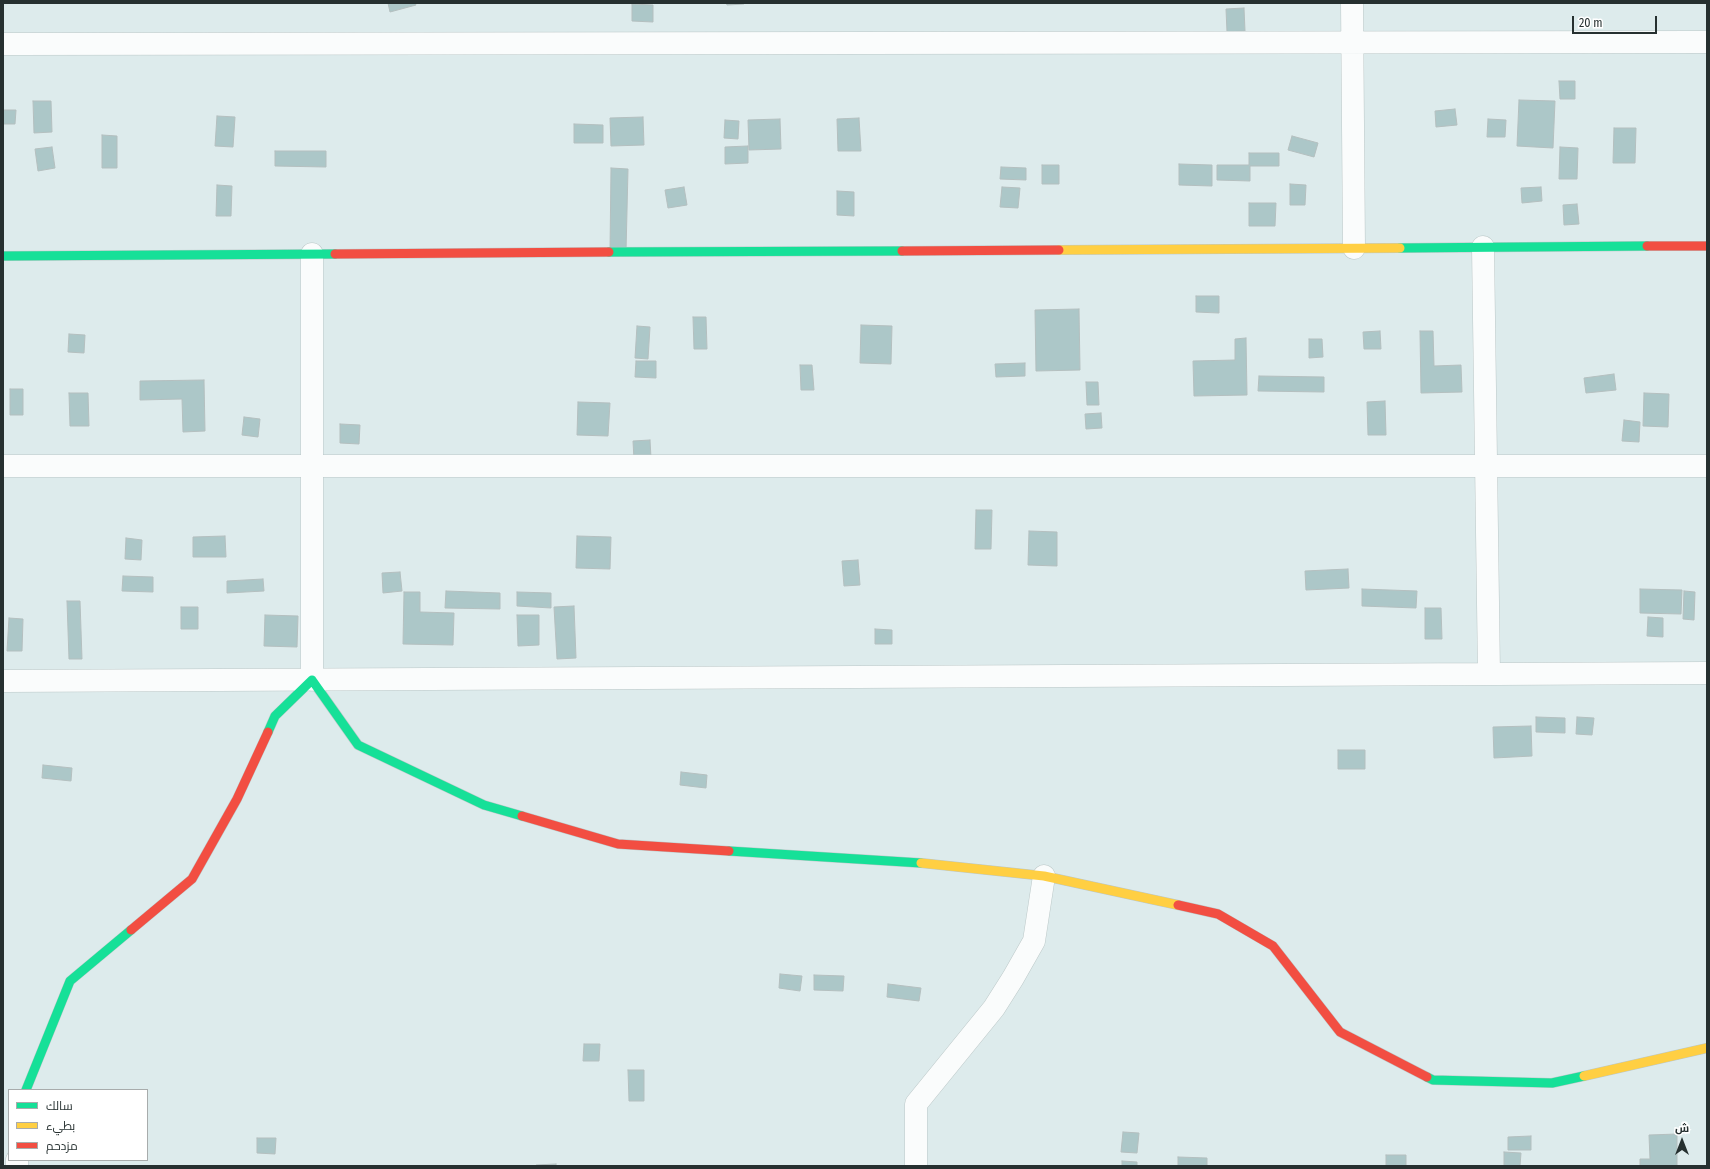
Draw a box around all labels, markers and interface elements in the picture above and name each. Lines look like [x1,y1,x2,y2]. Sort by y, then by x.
scale bar [1574,8,1659,34]
text: 20 m [1579,16,1603,30]
legend [8,1089,148,1161]
text: سالك [46,1099,73,1113]
text: بطيء [46,1119,75,1133]
north arrow [1662,1121,1702,1161]
text: ش [1675,1122,1689,1135]
text: مزدحم [46,1139,78,1153]

